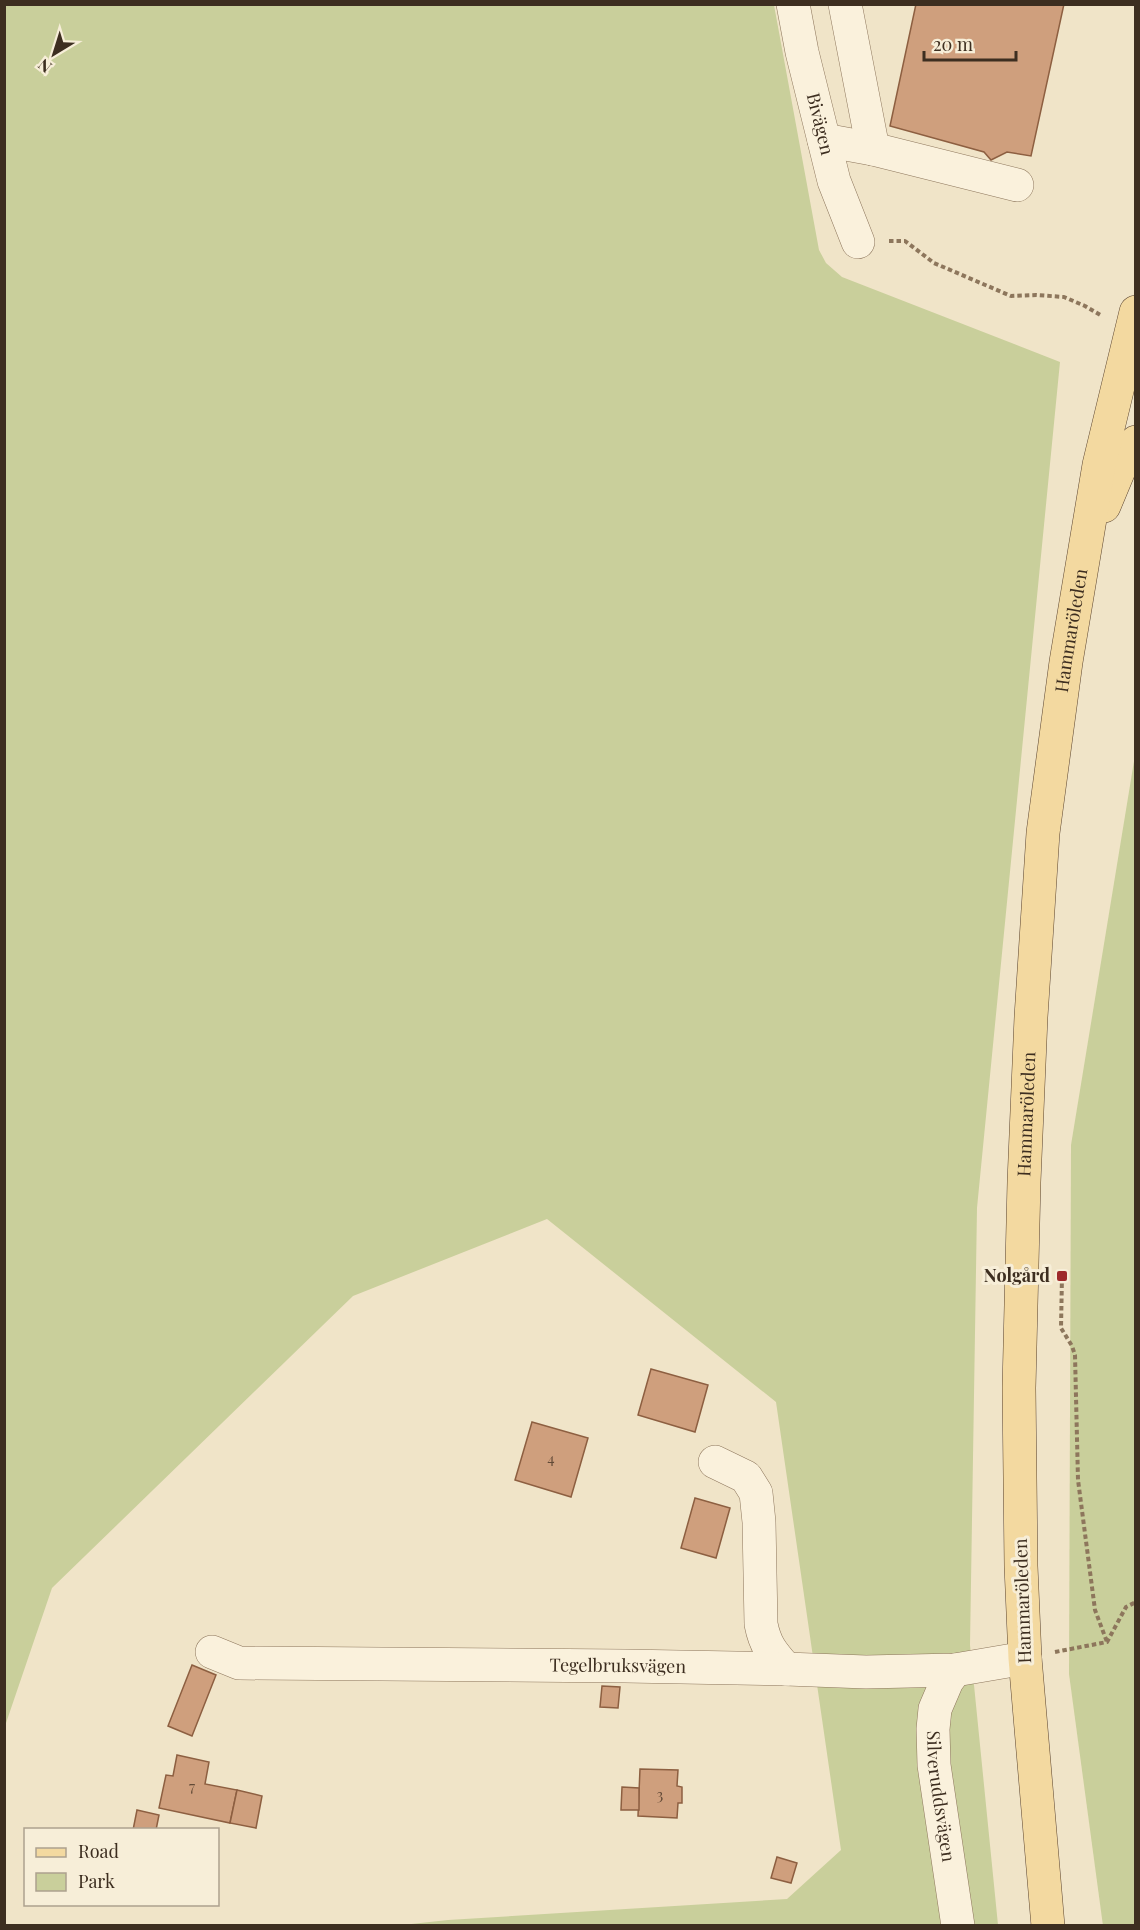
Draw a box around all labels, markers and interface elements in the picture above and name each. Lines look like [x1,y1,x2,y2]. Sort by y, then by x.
north arrow [24,24,84,84]
scale bar [924,24,1016,62]
text: 20 m [933,32,973,56]
text: N [33,54,55,78]
street label: Bivägen [802,90,840,158]
street label: Hammaröleden [1049,567,1092,694]
street label: Hammaröleden [1011,1051,1041,1177]
place label: Nolgård [984,1263,1050,1287]
marker: Nolgård [1055,1269,1069,1283]
house number: 4 [547,1448,555,1468]
street label: Hammaröleden [1008,1538,1036,1664]
street label: Tegelbruksvägen [549,1652,687,1678]
street label: Silveruddsvägen [922,1730,961,1864]
house number: 7 [189,1776,195,1796]
house number: 3 [657,1784,664,1804]
legend [24,1828,219,1906]
text: Road [78,1839,119,1863]
text: Park [78,1869,115,1893]

